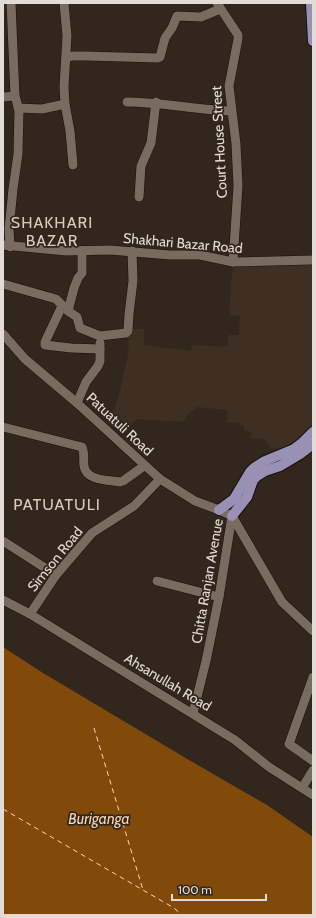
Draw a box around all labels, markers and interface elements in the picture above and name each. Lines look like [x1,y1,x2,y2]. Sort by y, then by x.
street label: Court House Street [207,85,231,199]
district label: SHAKHARI BAZAR [11,213,93,250]
street label: Shakhari Bazar Road [123,229,243,257]
street label: Patuatuli Road [83,388,157,460]
district label: PATUATULI [13,495,101,514]
street label: Chitta Ranjan Avenue [187,517,227,645]
street label: Simson Road [23,523,87,595]
street label: Ahsanullah Road [121,649,215,715]
water label: Buriganga [68,810,130,828]
scale bar [172,876,266,902]
text: 100 m [178,882,212,897]

